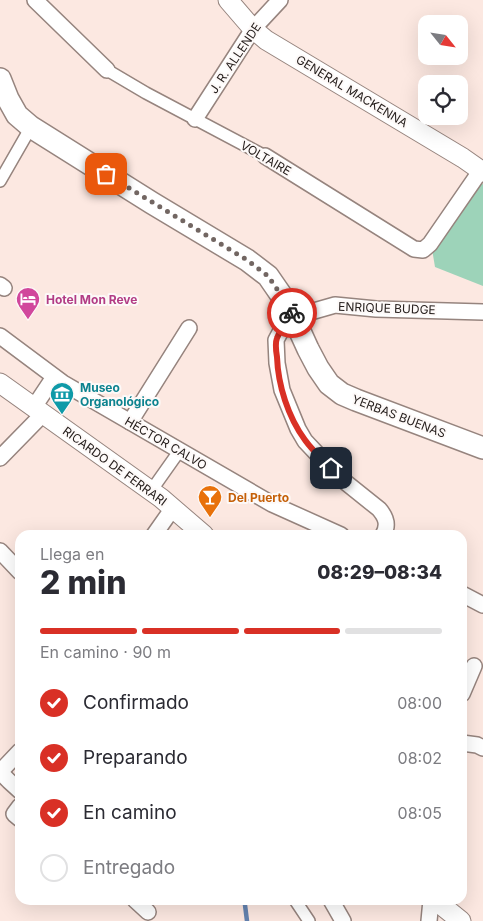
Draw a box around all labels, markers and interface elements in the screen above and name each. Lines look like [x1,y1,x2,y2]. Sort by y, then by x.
north arrow [418,15,468,65]
map controls [418,15,468,125]
street label: J. R. ALLENDE [206,20,264,96]
street label: GENERAL MACKENNA [293,52,411,130]
button: locate [418,75,468,125]
street label: VOLTAIRE [238,138,294,178]
pin [85,153,127,195]
icon: bag [92,160,120,188]
hotel icon: Hotel Mon Reve [15,286,41,320]
courier [267,288,317,338]
place label: Hotel Mon Reve [46,292,138,307]
icon: bike [278,299,306,327]
street label: ENRIQUE BUDGE [338,299,436,317]
place label: Museo Organológico [80,380,159,409]
museum icon: Museo Organológico [49,381,75,415]
street label: YERBAS BUENAS [350,391,448,441]
street label: HÉCTOR CALVO [122,413,210,473]
street label: RICARDO DE FERRARI [60,423,170,509]
pin [310,447,352,489]
icon: home [317,454,345,482]
bar icon: Del Puerto [197,484,223,518]
place label: Del Puerto [228,490,289,505]
text: Llega en [40,544,104,564]
text: 08:29–08:34 [317,561,442,584]
text: 2 min [40,563,126,602]
text: En camino · 90 m [40,642,171,662]
icon: check [40,689,68,717]
text: Confirmado [83,691,189,714]
text: 08:00 [397,693,442,713]
icon: check [40,744,68,772]
text: Preparando [83,746,188,769]
text: 08:02 [398,748,442,768]
icon: check [40,799,68,827]
text: En camino [83,801,177,824]
text: 08:05 [398,803,442,823]
text: Entregado [83,856,175,879]

